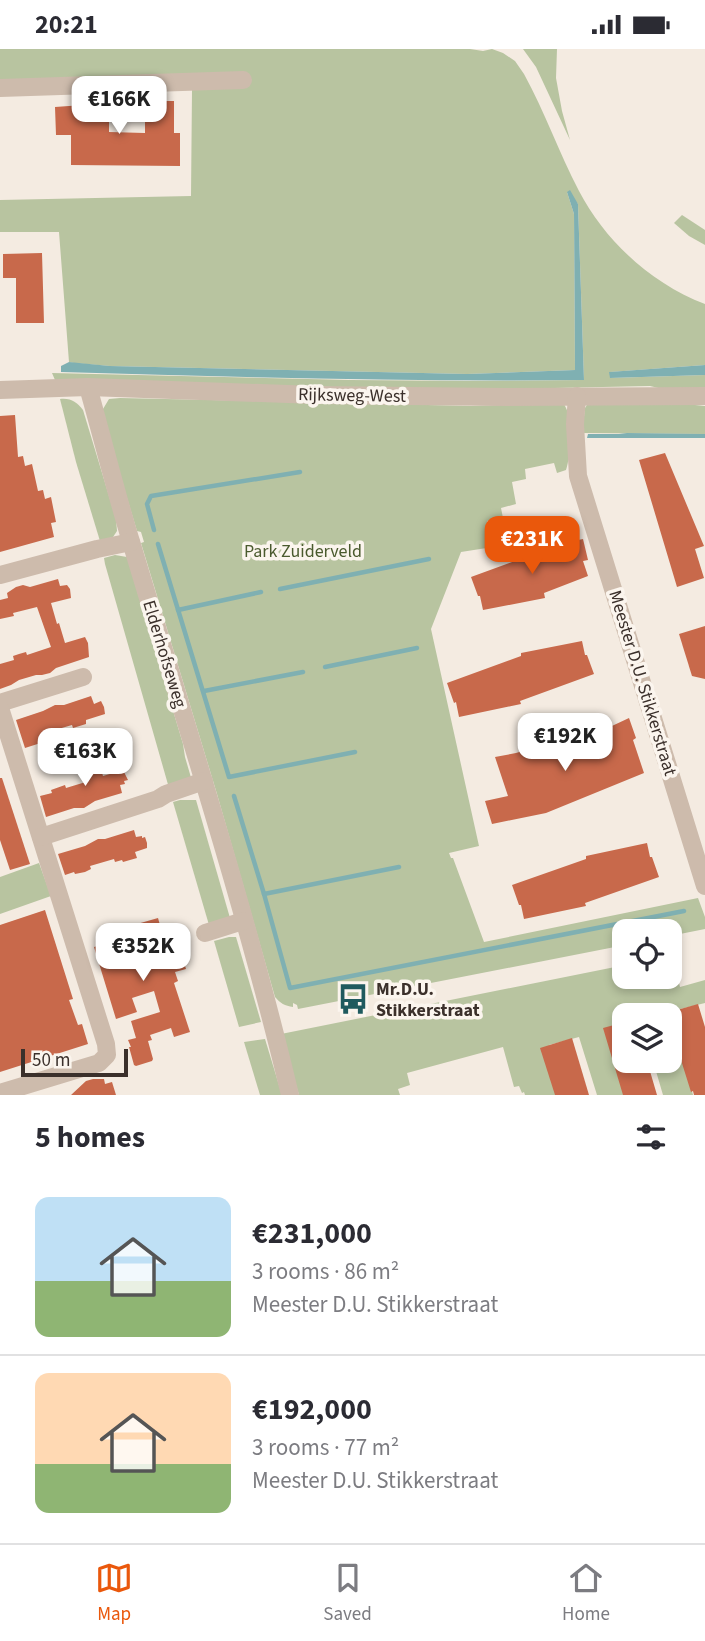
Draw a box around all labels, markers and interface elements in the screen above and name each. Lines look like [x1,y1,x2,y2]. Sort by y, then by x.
text: 20:21 [35,6,98,43]
pin: €166K [70,77,168,136]
text: €166K [88,82,150,115]
street label: Rijksweg-West [298,382,406,409]
pin: €231K [483,517,581,576]
text: €231K [501,522,563,555]
park label: Park Zuiderveld [244,539,362,564]
street label: Meester D.U. Stikkerstraat [602,587,683,779]
street label: Elderhofseweg [136,597,193,711]
pin: €192K [516,713,614,773]
text: €192K [534,719,596,752]
pin: €163K [36,729,134,788]
text: €163K [54,734,116,767]
map controls [612,919,682,1073]
button: locate [612,919,682,989]
pin: €352K [94,923,192,983]
text: €352K [112,929,174,962]
place label: Mr.D.U. Stikkerstraat [376,977,480,1023]
bus stop icon: Mr.D.U. Stikkerstraat [336,982,370,1016]
button: layers [612,1003,682,1073]
scale bar [21,1046,128,1078]
text: 50 m [32,1047,70,1074]
text: 5 homes [35,1116,145,1159]
icon: filters [632,1118,670,1156]
text: €231,000 [252,1212,372,1255]
icon: home [91,1225,175,1309]
text: 3 rooms · 86 m² [252,1255,399,1288]
text: Meester D.U. Stikkerstraat [252,1288,498,1321]
text: €192,000 [252,1388,372,1431]
icon: home [91,1401,175,1485]
text: 3 rooms · 77 m² [252,1431,399,1464]
text: Meester D.U. Stikkerstraat [252,1464,498,1497]
tab: Map [95,1559,133,1628]
tab: Saved [323,1559,372,1628]
tab: Home [562,1559,610,1628]

